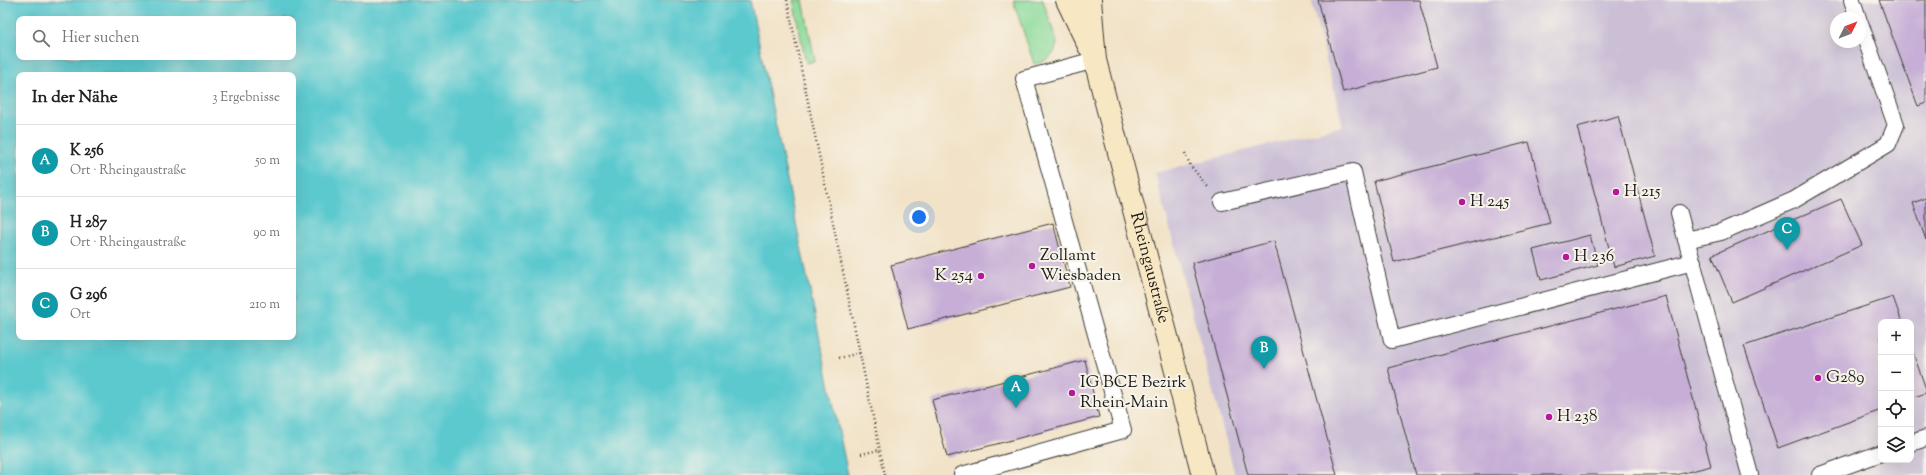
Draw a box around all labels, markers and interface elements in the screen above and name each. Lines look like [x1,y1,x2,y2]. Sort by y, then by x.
north arrow [1830,12,1866,48]
search box [16,16,296,60]
icon: search [30,27,52,49]
text: Hier suchen [62,28,140,49]
text: In der Nähe [32,86,118,110]
text: 3 Ergebnisse [212,89,280,107]
text: K 256 [70,141,104,162]
text: A [40,152,50,170]
text: 50 m [255,152,280,170]
text: Ort · Rheingaustraße [70,162,186,180]
place label: H 215 [1624,180,1661,204]
marker: H 215 [1611,187,1621,197]
place label: H 245 [1470,190,1510,214]
marker: H 245 [1457,197,1467,207]
your location [909,207,929,227]
street label: Rheingaustraße [1123,210,1175,326]
text: H 287 [70,213,107,234]
pin: C [1774,217,1800,250]
text: B [41,224,49,242]
text: 90 m [253,224,280,242]
text: Ort · Rheingaustraße [70,234,186,252]
place label: Zollamt Wiesbaden [1040,244,1121,288]
place label: H 236 [1574,245,1614,269]
marker: H 236 [1561,252,1571,262]
marker: Zollamt Wiesbaden [1027,261,1037,271]
place label: K 254 [935,264,973,288]
marker: K 254 [976,271,986,281]
text: G 296 [70,285,107,306]
text: C [40,296,50,314]
text: 210 m [249,296,280,314]
text: Ort [70,306,90,324]
map controls [1878,319,1914,463]
button: + [1878,319,1914,355]
pin: B [1251,336,1277,369]
button: − [1878,355,1914,391]
place label: G289 [1826,366,1865,390]
place label: IG BCE Bezirk Rhein-Main [1080,371,1187,415]
marker: G289 [1813,373,1823,383]
pin: A [1003,375,1029,408]
marker: IG BCE Bezirk Rhein-Main [1067,388,1077,398]
button: locate [1878,391,1914,427]
place label: H 238 [1557,405,1597,429]
marker: H 238 [1544,412,1554,422]
button: layers [1878,427,1914,463]

